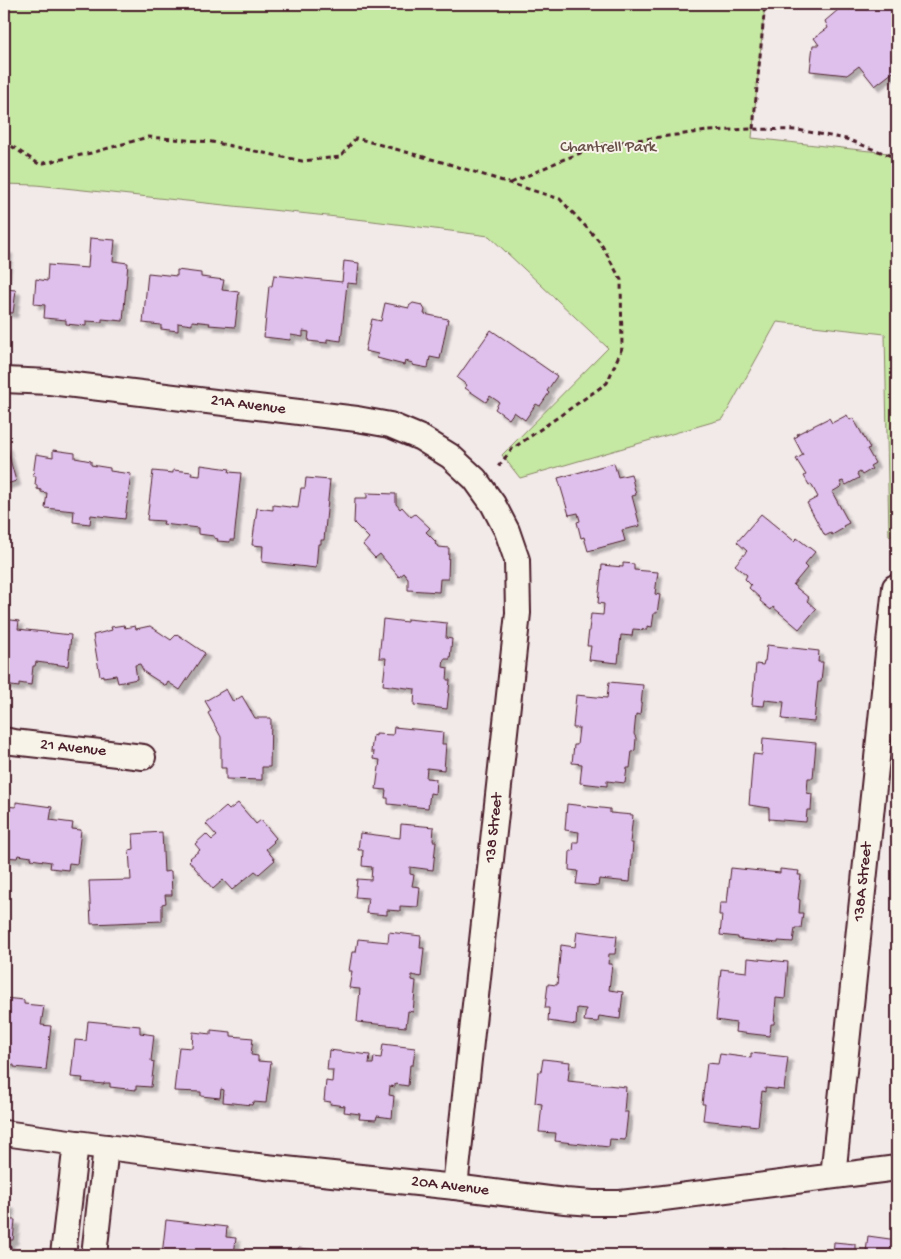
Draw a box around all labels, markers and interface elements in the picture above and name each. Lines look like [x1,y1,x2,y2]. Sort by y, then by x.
park label: Chantrell Park [560,139,658,158]
street label: 21A Avenue [209,392,287,420]
street label: 21 Avenue [39,736,108,762]
street label: 138 Street [482,791,508,865]
street label: 138A Street [850,840,878,923]
street label: 20A Avenue [410,1173,491,1201]

